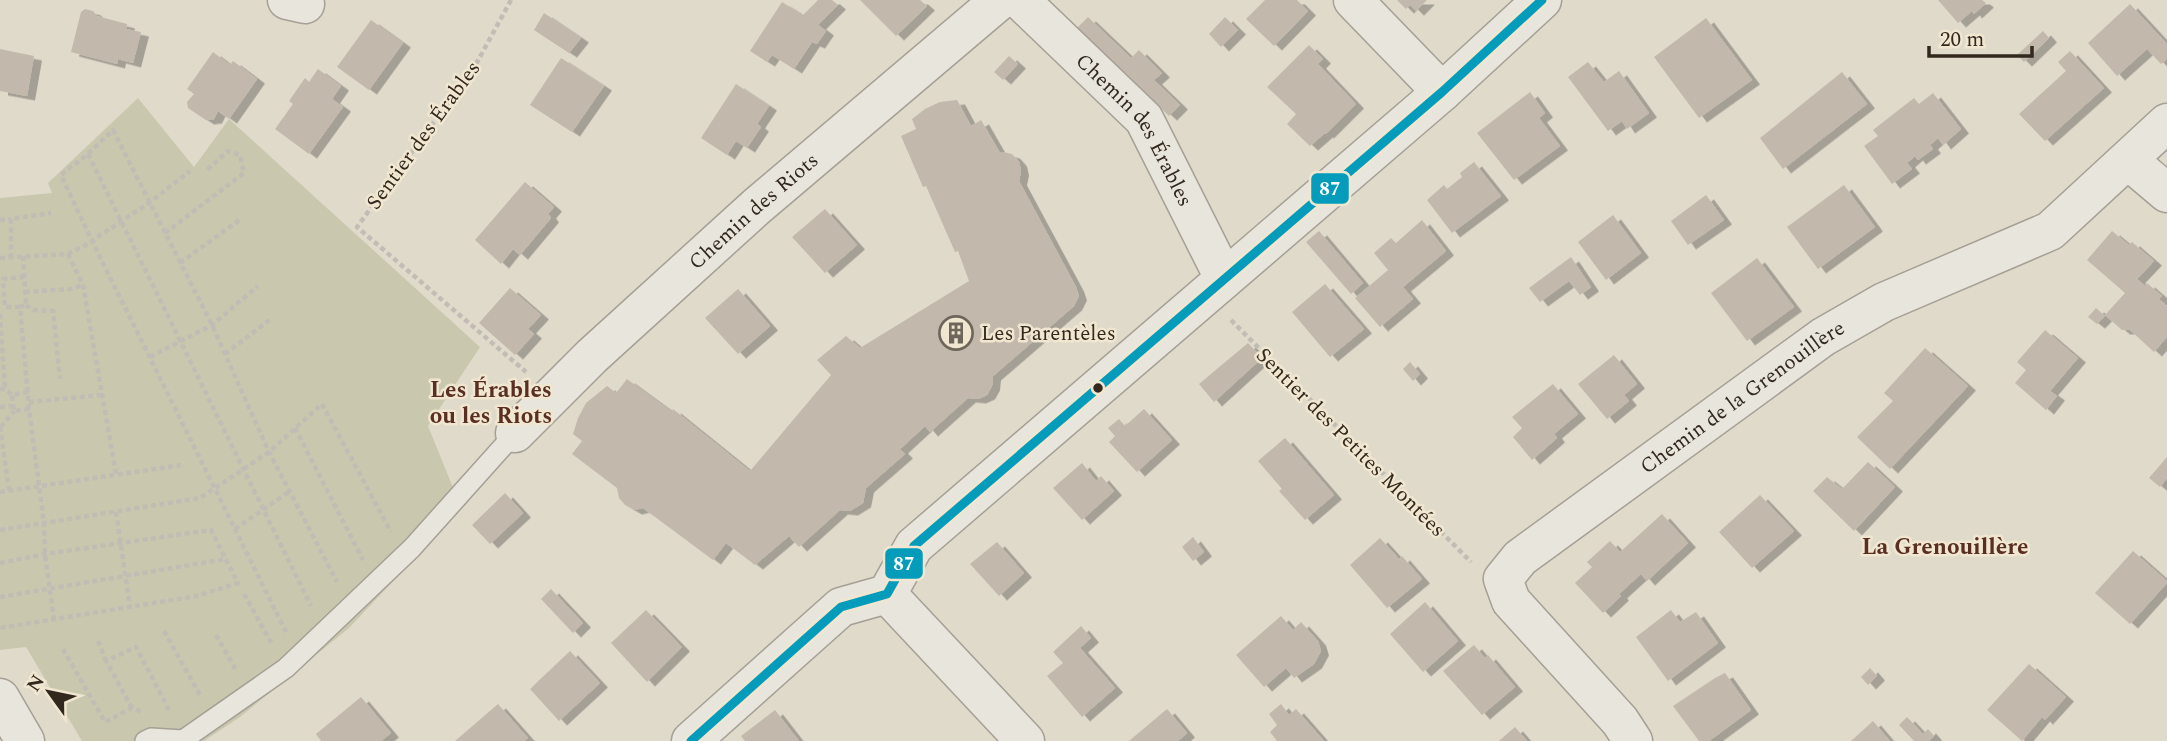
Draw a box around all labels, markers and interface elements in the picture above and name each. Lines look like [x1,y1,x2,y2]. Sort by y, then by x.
scale bar [1929,14,2032,58]
text: 20 m [1940,24,1984,56]
street label: Chemin des Érables [1068,46,1201,212]
street label: Sentier des Érables [359,54,489,217]
street label: Chemin des Riots [682,145,826,278]
line badge: 87 [1310,172,1350,205]
text: 87 [1319,175,1341,204]
street label: Chemin de la Grenouillère [1634,313,1851,482]
building icon: Les Parentèles [937,314,975,352]
place label: Les Parentèles [981,318,1116,350]
street label: Sentier des Petites Montées [1248,340,1453,545]
district label: Les Érables ou les Riots [430,373,552,434]
unlabelled marker [1091,381,1105,395]
district label: La Grenouillère [1862,530,2028,565]
line badge: 87 [884,547,924,580]
text: 87 [893,550,915,579]
north arrow [14,657,84,727]
text: N [20,669,52,698]

